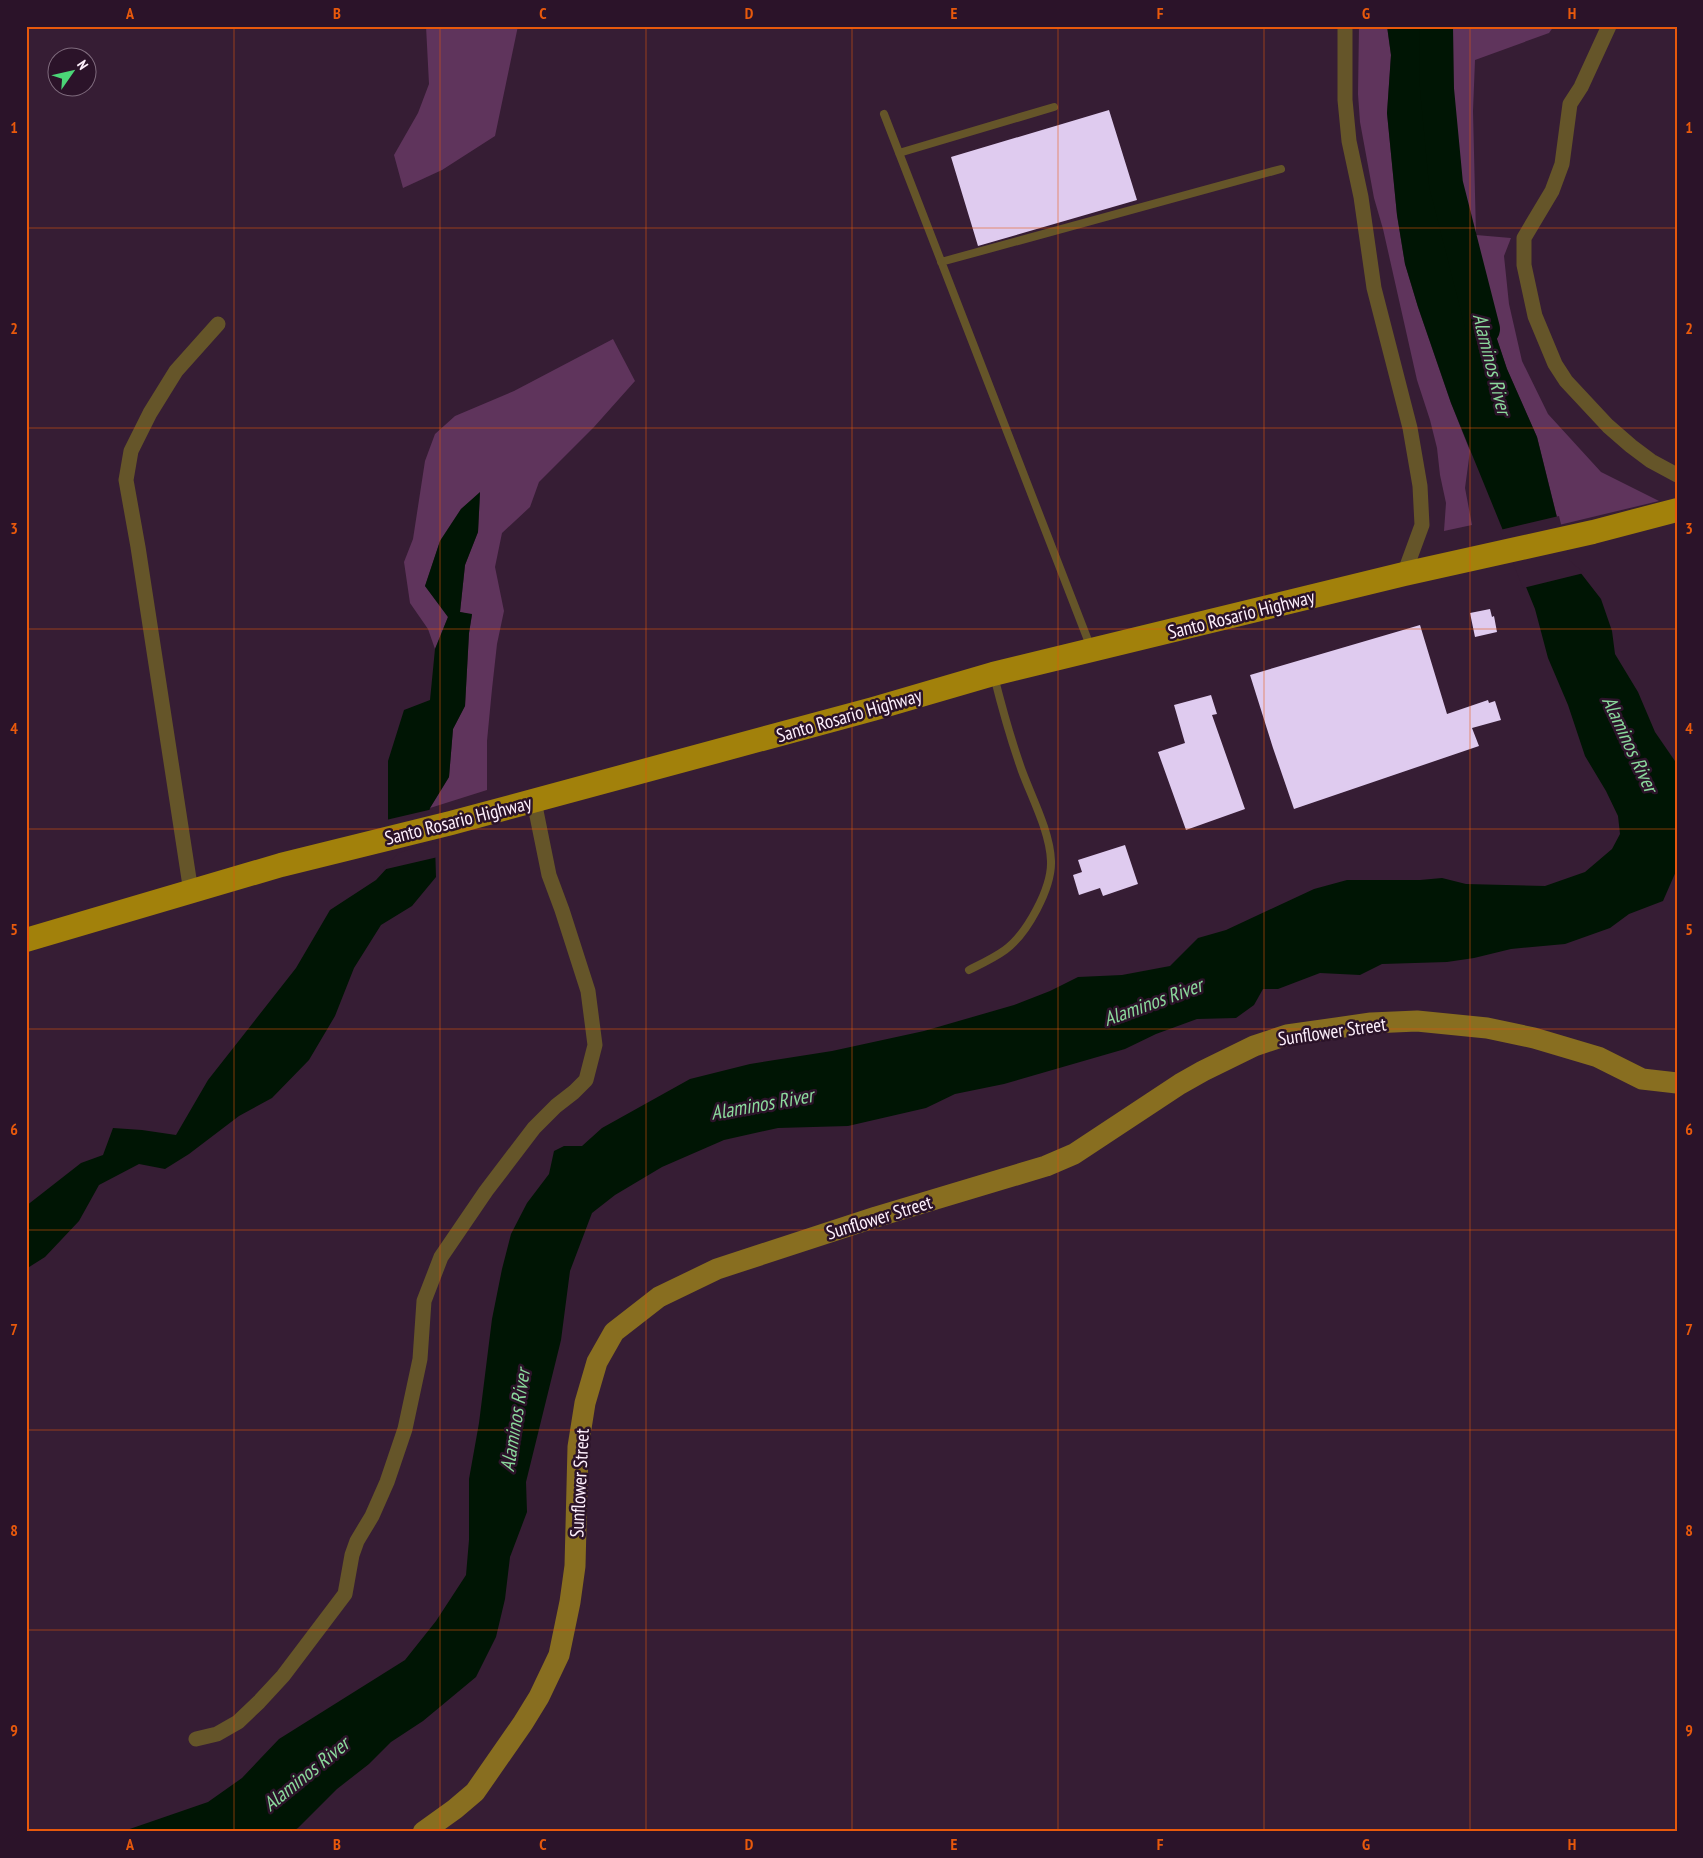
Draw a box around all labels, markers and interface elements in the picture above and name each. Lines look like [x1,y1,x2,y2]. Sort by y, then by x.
text: A [125,3,135,23]
text: B [333,3,341,23]
text: C [539,3,547,23]
text: D [745,3,754,23]
text: E [951,3,958,23]
text: F [1157,3,1164,23]
text: G [1362,3,1370,23]
text: H [1568,3,1576,23]
north arrow [48,48,98,98]
text: N [73,57,92,73]
text: 1 [10,117,18,137]
text: 1 [1685,117,1693,137]
water label: Alaminos River [1467,311,1518,420]
text: 2 [10,318,18,338]
text: 2 [1685,318,1693,338]
text: 3 [10,518,18,538]
text: 3 [1685,518,1693,538]
street label: Santo Rosario Highway [1165,584,1318,644]
street label: Santo Rosario Highway [773,683,925,747]
water label: Alaminos River [1596,692,1665,799]
text: 4 [10,718,18,738]
text: 4 [1685,718,1693,738]
street label: Santo Rosario Highway [382,790,535,850]
text: 5 [10,919,18,939]
text: 5 [1685,919,1693,939]
water label: Alaminos River [1100,971,1208,1032]
street label: Sunflower Street [1276,1011,1388,1050]
water label: Alaminos River [709,1082,818,1126]
text: 6 [10,1119,18,1139]
text: 6 [1685,1119,1693,1139]
street label: Sunflower Street [823,1189,935,1244]
text: 7 [10,1319,18,1339]
text: 7 [1685,1319,1693,1339]
water label: Alaminos River [494,1364,536,1473]
street label: Sunflower Street [564,1427,594,1538]
text: 8 [10,1520,18,1540]
text: 8 [1685,1520,1693,1540]
text: 9 [10,1720,18,1740]
text: 9 [1685,1720,1693,1740]
water label: Alaminos River [258,1730,356,1817]
text: A [125,1834,135,1854]
text: B [333,1834,341,1854]
text: C [539,1834,547,1854]
text: D [745,1834,754,1854]
text: E [951,1834,958,1854]
text: F [1157,1834,1164,1854]
text: G [1362,1834,1370,1854]
text: H [1568,1834,1576,1854]

